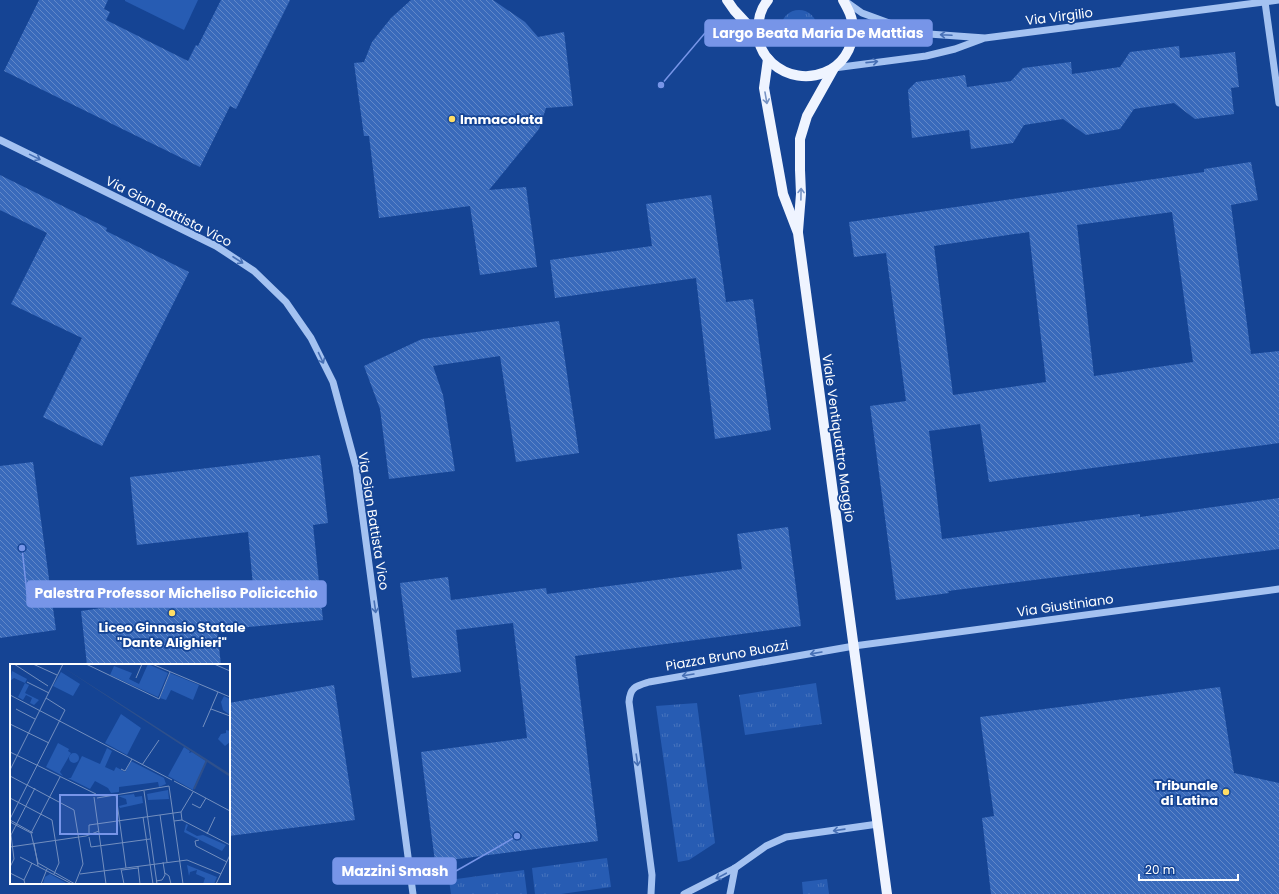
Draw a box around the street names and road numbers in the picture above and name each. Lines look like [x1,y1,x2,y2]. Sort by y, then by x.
street label: Via Virgilio [1024,3,1094,30]
street label: Via Gian Battista Vico [102,171,235,252]
street label: Viale Ventiquattro Maggio [817,353,860,523]
street label: Via Gian Battista Vico [353,451,394,591]
street label: Via Giustiniano [1015,589,1115,622]
street label: Piazza Bruno Buozzi [664,635,790,676]

